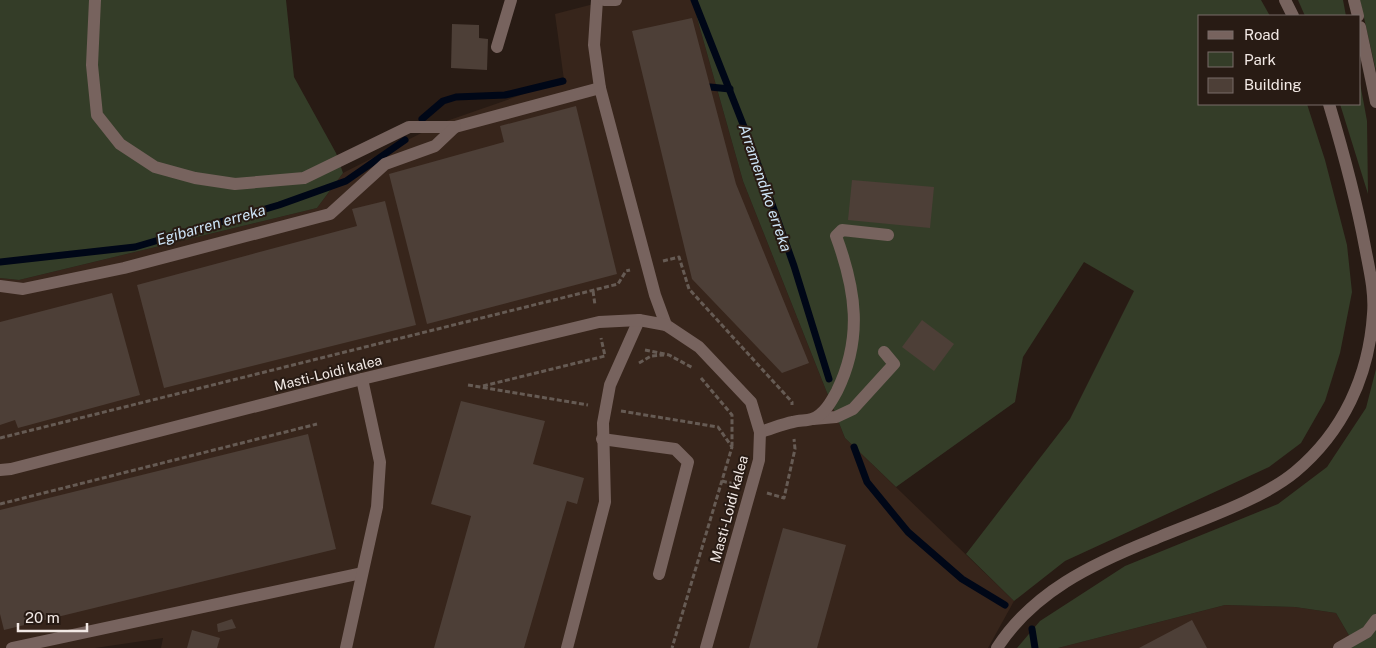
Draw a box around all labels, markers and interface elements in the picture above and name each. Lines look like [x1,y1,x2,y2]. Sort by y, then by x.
legend [1198,15,1361,105]
text: Road [1244,26,1280,43]
text: Park [1244,51,1276,68]
text: Building [1244,76,1302,93]
water label: Arramendiko erreka [736,122,795,254]
water label: Egibarren erreka [154,201,267,248]
street label: Masti-Loidi kalea [272,352,384,394]
street label: Masti-Loidi kalea [707,454,751,564]
scale bar [18,600,86,632]
text: 20 m [25,609,60,626]

